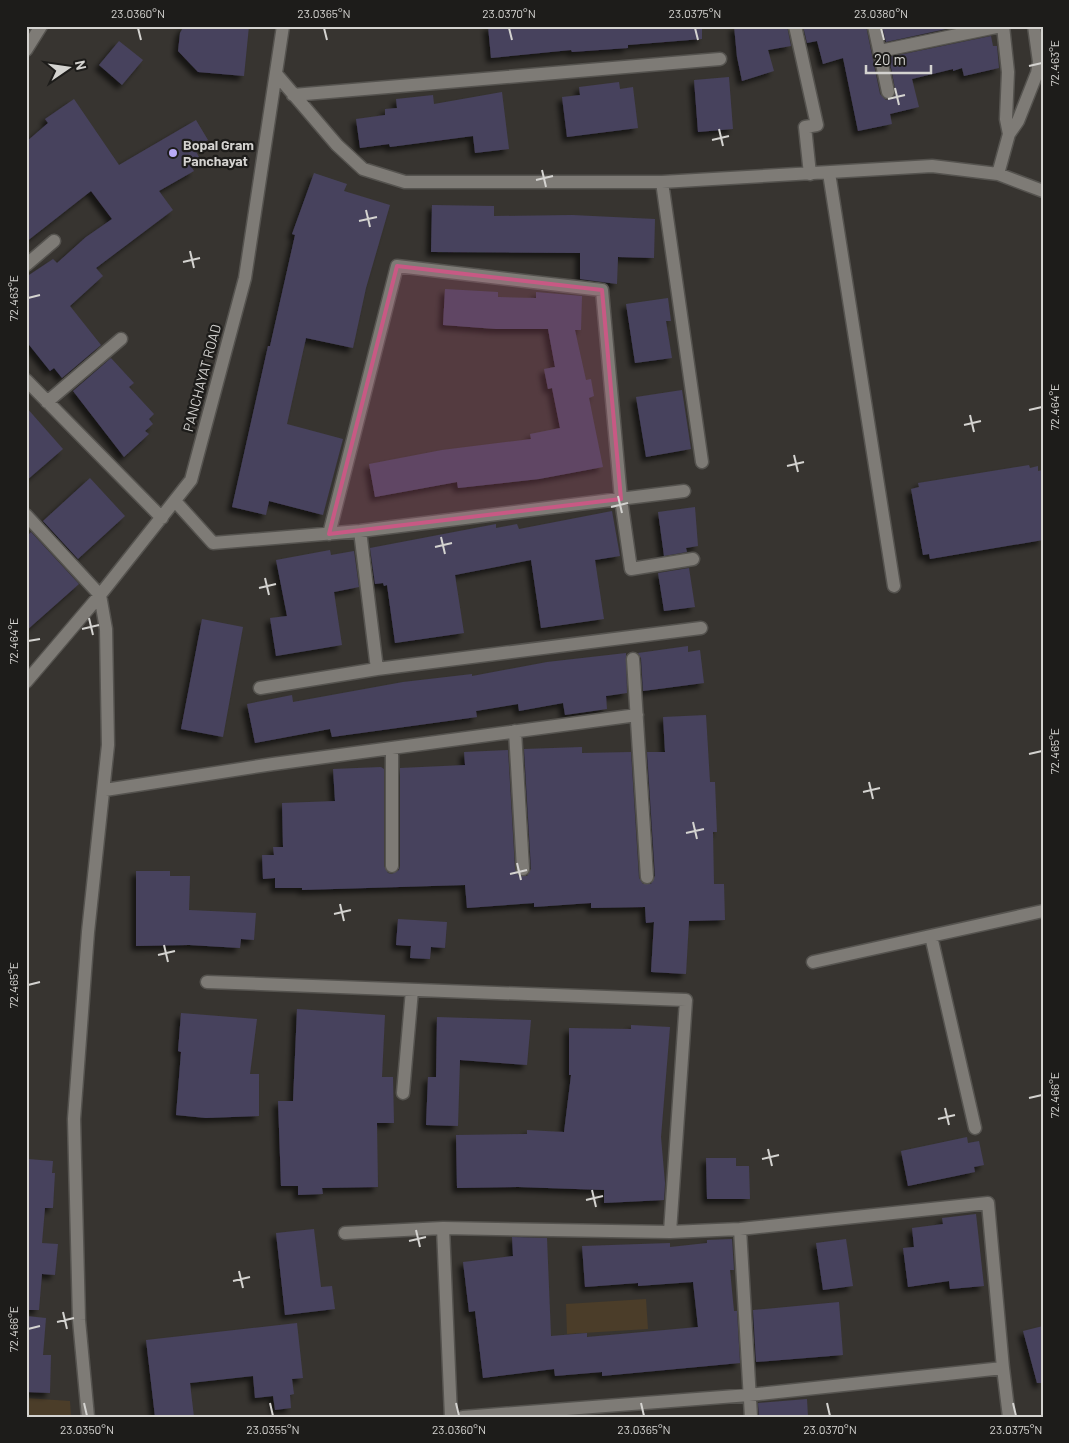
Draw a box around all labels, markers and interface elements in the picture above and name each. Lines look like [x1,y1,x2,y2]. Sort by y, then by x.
text: 23.0360°N [111,6,165,20]
text: 23.0365°N [297,6,351,20]
text: 23.0370°N [482,6,536,20]
text: 23.0375°N [669,6,721,20]
text: 23.0380°N [854,6,908,20]
text: 72.463°E [1047,40,1061,86]
north arrow [42,42,92,92]
scale bar [866,42,932,74]
text: 20 m [874,50,906,68]
text: N [72,59,90,71]
place label: Bopal Gram Panchayat [183,136,254,169]
marker: Bopal Gram Panchayat [167,147,179,159]
text: 72.463°E [6,275,20,321]
street label: PANCHAYAT ROAD [179,322,224,434]
text: 72.464°E [1047,384,1061,430]
text: 72.464°E [6,618,20,664]
text: 72.465°E [1047,728,1061,774]
text: 72.465°E [6,962,20,1008]
text: 72.466°E [1047,1072,1061,1118]
text: 72.466°E [6,1306,20,1352]
text: 23.0350°N [60,1422,114,1436]
text: 23.0355°N [246,1422,300,1436]
text: 23.0360°N [432,1422,486,1436]
text: 23.0365°N [617,1422,671,1436]
text: 23.0370°N [803,1422,857,1436]
text: 23.0375°N [990,1422,1042,1436]

